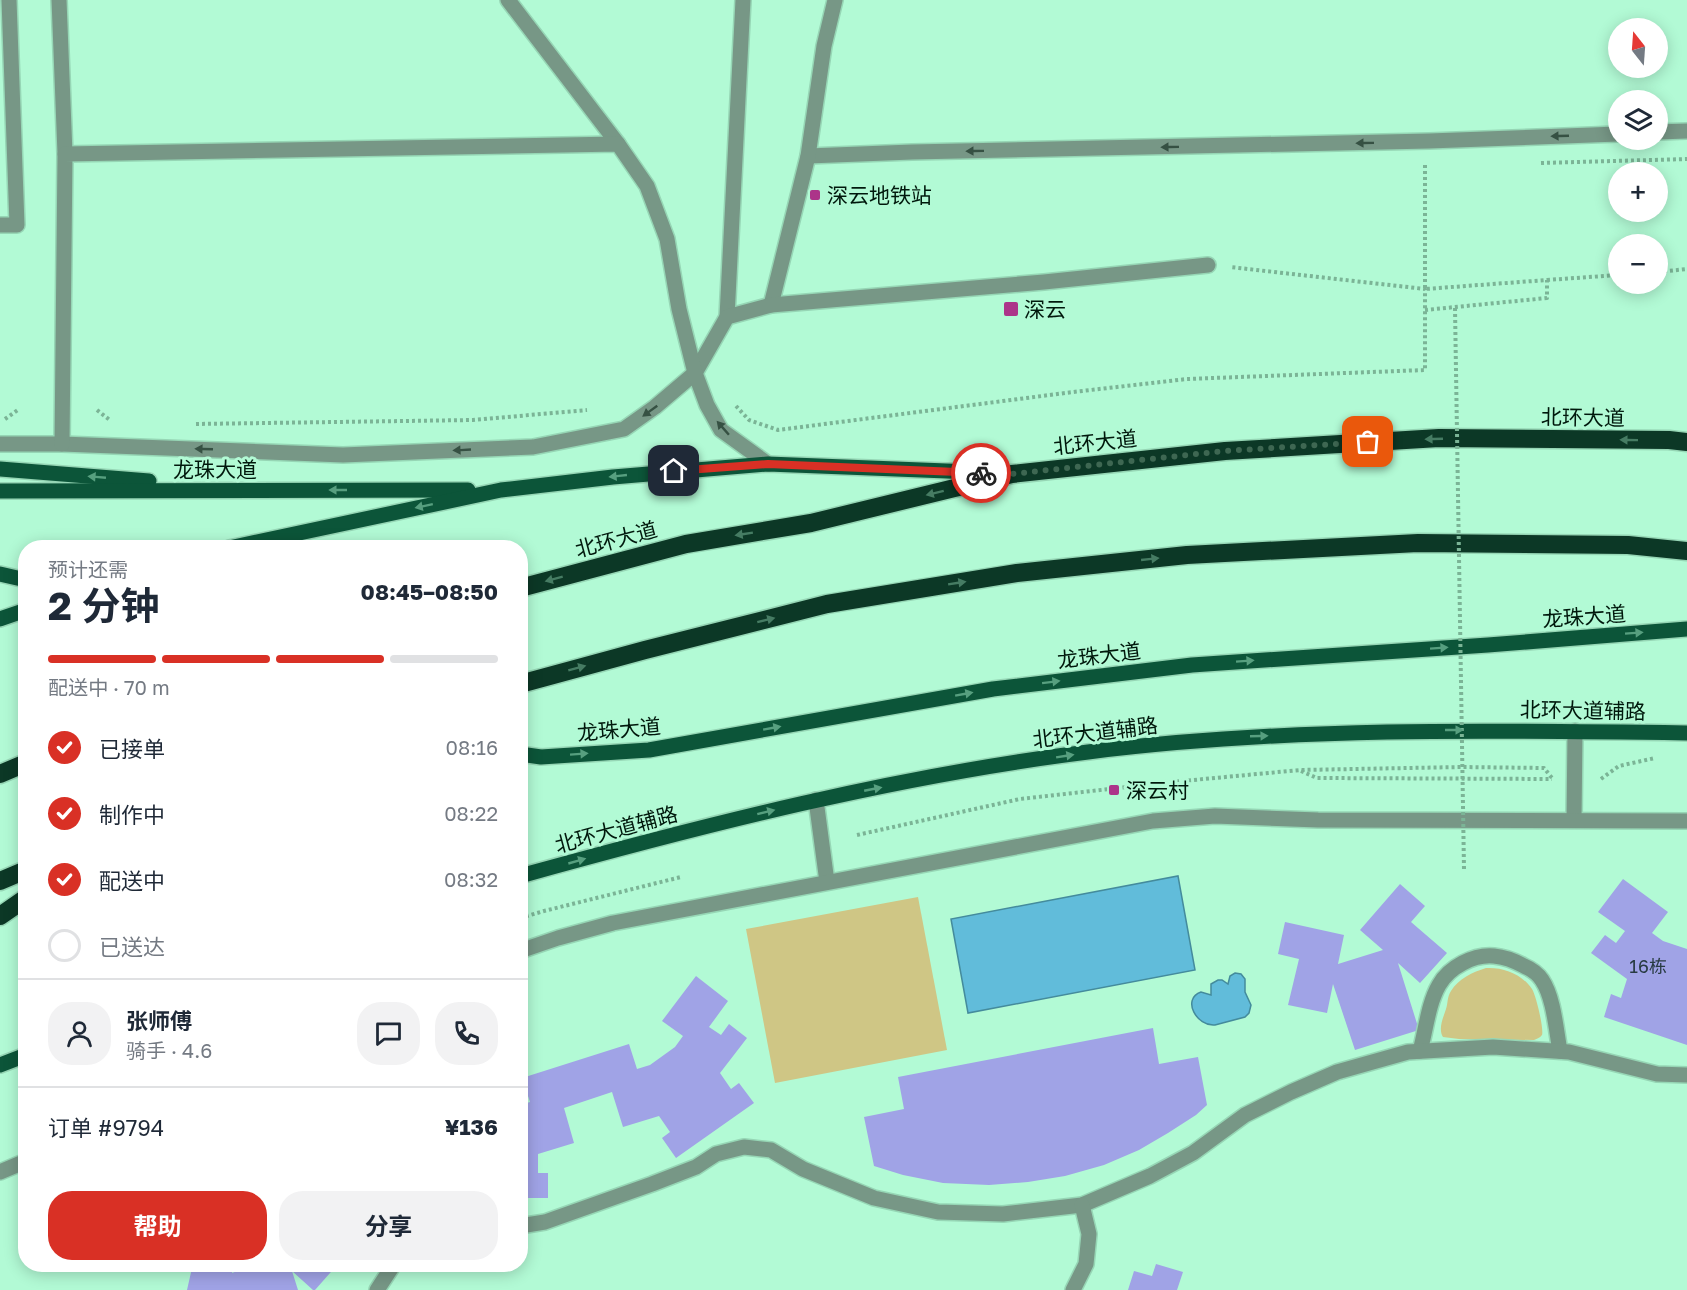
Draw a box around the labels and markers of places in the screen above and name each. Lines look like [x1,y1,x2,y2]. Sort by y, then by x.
place label: 深云地铁站 [827,182,932,208]
marker: 深云地铁站 [808,188,822,202]
place label: 深云 [1024,296,1066,322]
marker: 深云 [1002,300,1020,318]
pin [1342,416,1393,467]
pin [648,445,699,496]
place label: 深云村 [1126,777,1189,803]
marker: 深云村 [1107,783,1121,797]

